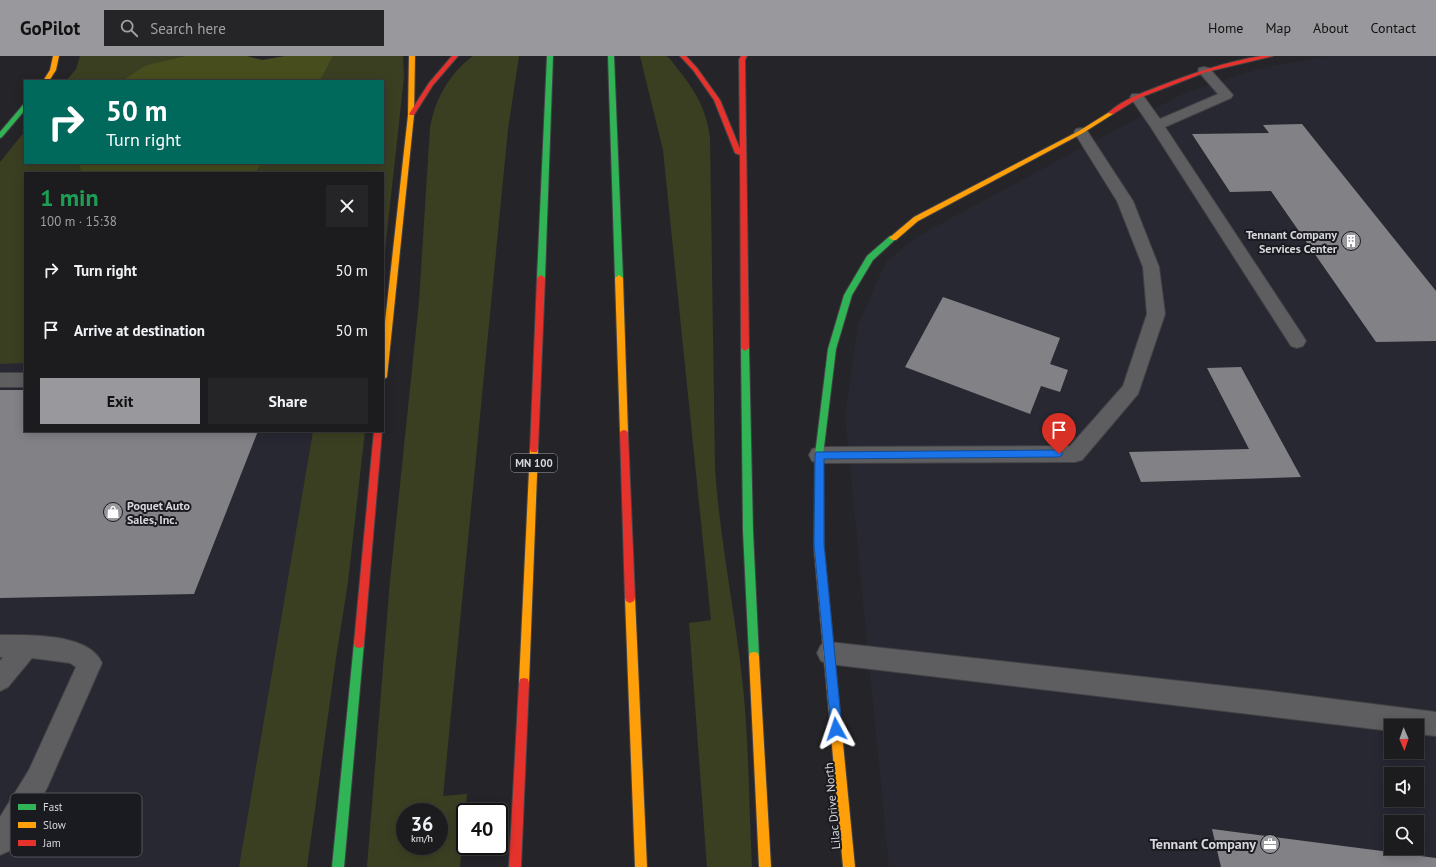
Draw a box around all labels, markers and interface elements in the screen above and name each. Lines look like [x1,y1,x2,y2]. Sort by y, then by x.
search box [104,10,384,46]
text: GoPilot [20,16,80,40]
icon: search [118,17,140,39]
text: Search here [150,19,226,38]
text: Home [1208,19,1243,37]
text: Map [1265,19,1291,37]
text: About [1313,19,1349,37]
text: Contact [1371,19,1416,37]
text: 50 m [106,92,167,129]
icon: right [40,96,92,148]
text: Turn right [106,128,181,151]
text: 1 min [40,182,99,213]
button: close [326,185,368,227]
text: 100 m · 15:38 [40,213,117,230]
place label: Tennant Company Services Center [1246,227,1338,256]
building icon: Tennant Company Services Center [1340,230,1362,252]
icon: right [40,259,62,281]
text: Turn right [74,261,137,280]
text: 50 m [335,261,368,280]
icon: arrive [40,319,62,341]
text: Arrive at destination [74,321,205,340]
text: 50 m [335,321,368,340]
button: Exit [40,378,200,424]
button: Share [208,378,368,424]
pin [1042,413,1076,454]
icon: arrive [1048,419,1070,441]
road number: MN 100 [511,454,557,472]
place label: Poquet Auto Sales, Inc. [127,498,190,527]
shop icon: Poquet Auto Sales, Inc. [102,501,124,523]
position arrow [815,708,857,750]
north arrow [1384,719,1424,759]
map controls [1384,719,1424,855]
street label: Lilac Drive North [821,762,843,850]
button: sound [1384,767,1424,807]
legend [10,793,142,857]
text: Fast [43,800,63,814]
speed limit sign: 40 [456,803,508,855]
text: 36 [411,811,433,837]
button: search [1384,815,1424,855]
text: Slow [43,818,66,832]
text: km/h [411,832,433,845]
office icon: Tennant Company [1259,833,1281,855]
place label: Tennant Company [1150,835,1256,853]
text: Jam [42,836,61,850]

